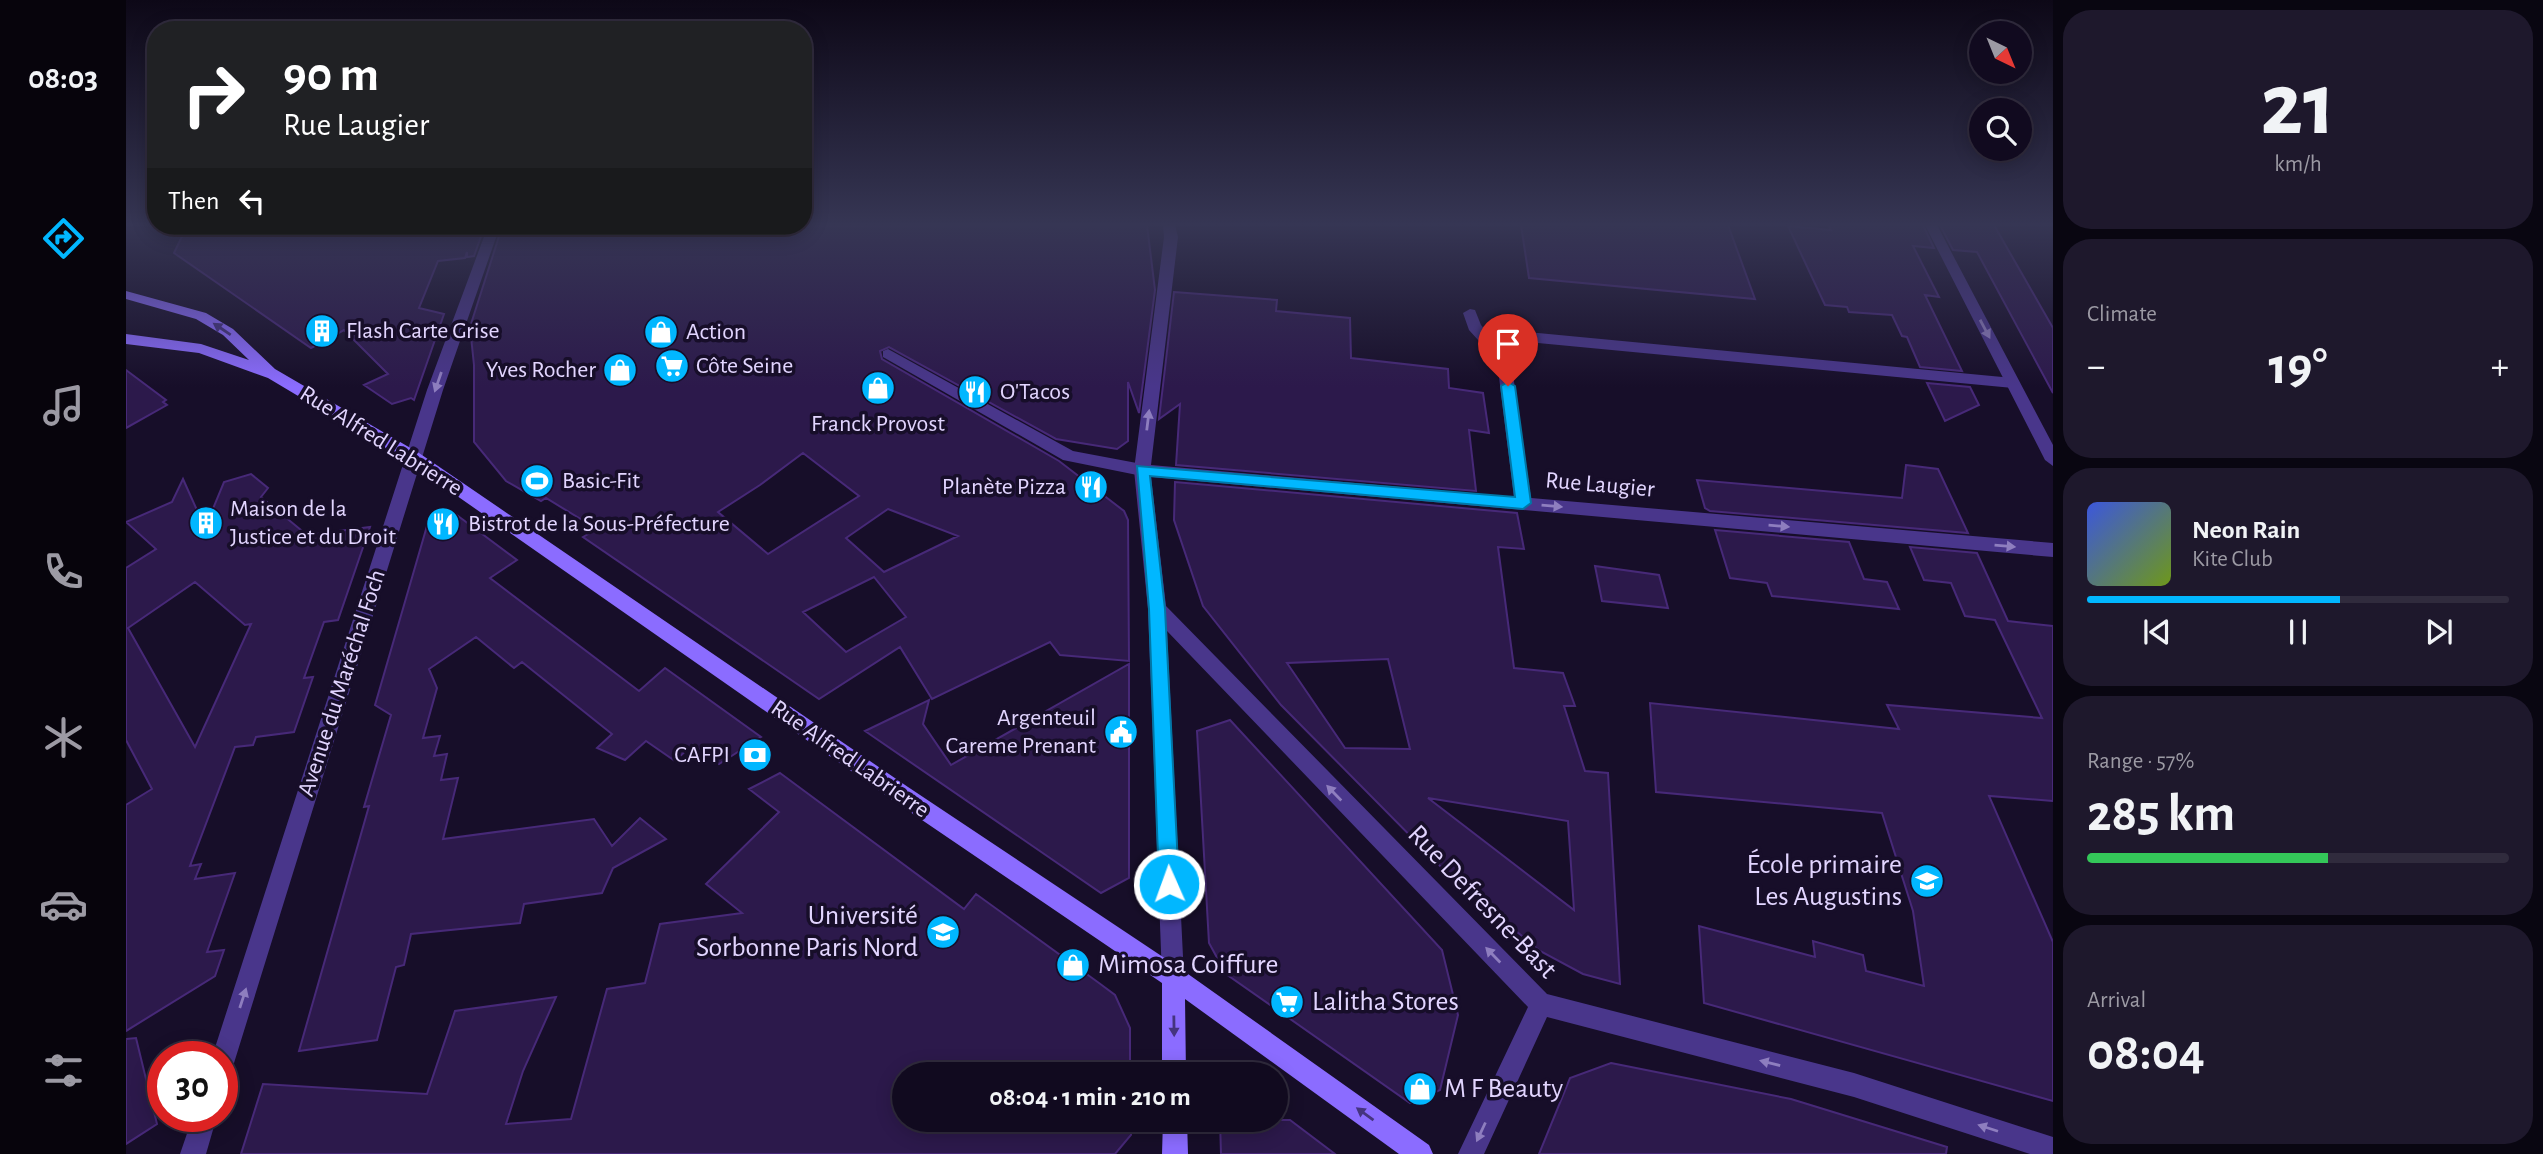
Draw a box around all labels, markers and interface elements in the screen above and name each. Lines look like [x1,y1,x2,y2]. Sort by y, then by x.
north arrow [1969,21,2032,84]
map controls [1969,21,2032,161]
icon: right [168,49,259,140]
text: 90 m [283,51,379,100]
text: 21 [2260,60,2336,151]
text: 08:03 [28,62,98,94]
button: search [1969,98,2032,161]
text: Rue Laugier [283,109,429,141]
text: km/h [2274,153,2322,176]
icon: left [233,182,271,220]
text: Then [168,188,219,214]
icon: directions [39,214,88,263]
text: Climate [2087,303,2157,326]
building icon: Flash Carte Grise [303,312,341,350]
shop icon: Action [642,313,680,351]
pin [1478,314,1538,386]
place label: Flash Carte Grise [346,319,500,343]
one-way arrow [1979,319,1991,339]
place label: Action [686,320,746,344]
one-way arrow [213,322,231,336]
icon: arrive [1489,325,1527,363]
text: 19° [2268,341,2328,393]
supermarket icon: Côte Seine [653,347,691,385]
text: − [2087,348,2105,386]
text: + [2491,348,2509,386]
shop icon: Yves Rocher [601,351,639,389]
place label: Côte Seine [696,354,793,378]
place label: Yves Rocher [486,358,596,382]
shop icon: Franck Provost [859,369,897,407]
one-way arrow [432,372,443,393]
restaurant icon: O'Tacos [956,373,994,411]
place label: O'Tacos [1000,380,1070,404]
icon: music [39,381,88,430]
street label: Rue Alfred Labrierre [295,381,467,501]
one-way arrow [1143,409,1154,431]
place label: Franck Provost [811,412,945,436]
sports icon: Basic-Fit [518,462,556,500]
restaurant icon: Planète Pizza [1072,468,1110,506]
street label: Rue Laugier [1544,468,1656,502]
place label: Basic-Fit [562,469,640,493]
place label: Planète Pizza [942,475,1066,499]
place label: Maison de la Justice et du Droit [230,497,396,549]
one-way arrow [1541,501,1563,512]
building icon: Maison de la Justice et du Droit [187,504,225,542]
restaurant icon: Bistrot de la Sous-Préfecture [424,505,462,543]
place label: Bistrot de la Sous-Préfecture [468,512,730,536]
text: Neon Rain [2192,517,2300,543]
one-way arrow [1768,521,1790,532]
one-way arrow [1994,541,2016,552]
icon: phone [39,547,88,596]
text: Kite Club [2192,548,2273,571]
street label: Avenue du Maréchal Foch [294,567,390,799]
icon: previous [2138,613,2176,651]
icon: pause [2279,613,2317,651]
icon: next [2420,613,2458,651]
street label: Rue Alfred Labrierre [767,696,933,822]
place label: Argenteuil Careme Prenant [945,706,1096,758]
icon: climate [39,713,88,762]
public building icon: Argenteuil Careme Prenant [1102,713,1140,751]
bank icon: CAFPI [736,736,774,774]
place label: CAFPI [674,743,730,767]
text: Range · 57% [2087,750,2194,773]
one-way arrow [1326,784,1343,801]
text: 285 km [2087,788,2235,840]
street label: Rue Defresne-Bast [1402,820,1562,984]
position arrow [1132,847,1206,921]
place label: École primaire Les Augustins [1746,848,1902,911]
school or university icon: École primaire Les Augustins [1908,862,1946,900]
icon: car [39,880,88,929]
place label: Université Sorbonne Paris Nord [696,902,918,962]
school or university icon: Université Sorbonne Paris Nord [924,913,962,951]
shop icon: Mimosa Coiffure [1054,946,1092,984]
one-way arrow [1485,947,1502,964]
place label: Mimosa Coiffure [1098,951,1278,979]
supermarket icon: Lalitha Stores [1268,983,1306,1021]
one-way arrow [238,987,249,1008]
place label: Lalitha Stores [1312,988,1459,1016]
text: Arrival [2087,989,2146,1012]
one-way arrow [1168,1015,1180,1037]
text: 08:04 [2087,1027,2205,1079]
speed limit sign: 30 [147,1041,238,1132]
icon: filters [39,1046,88,1095]
one-way arrow [1759,1057,1781,1068]
shop icon: M F Beauty [1401,1070,1439,1108]
place label: M F Beauty [1444,1075,1563,1103]
text: 08:04 · 1 min · 210 m [989,1084,1191,1110]
one-way arrow [1356,1107,1374,1121]
one-way arrow [1475,1122,1486,1143]
one-way arrow [1977,1122,1998,1133]

